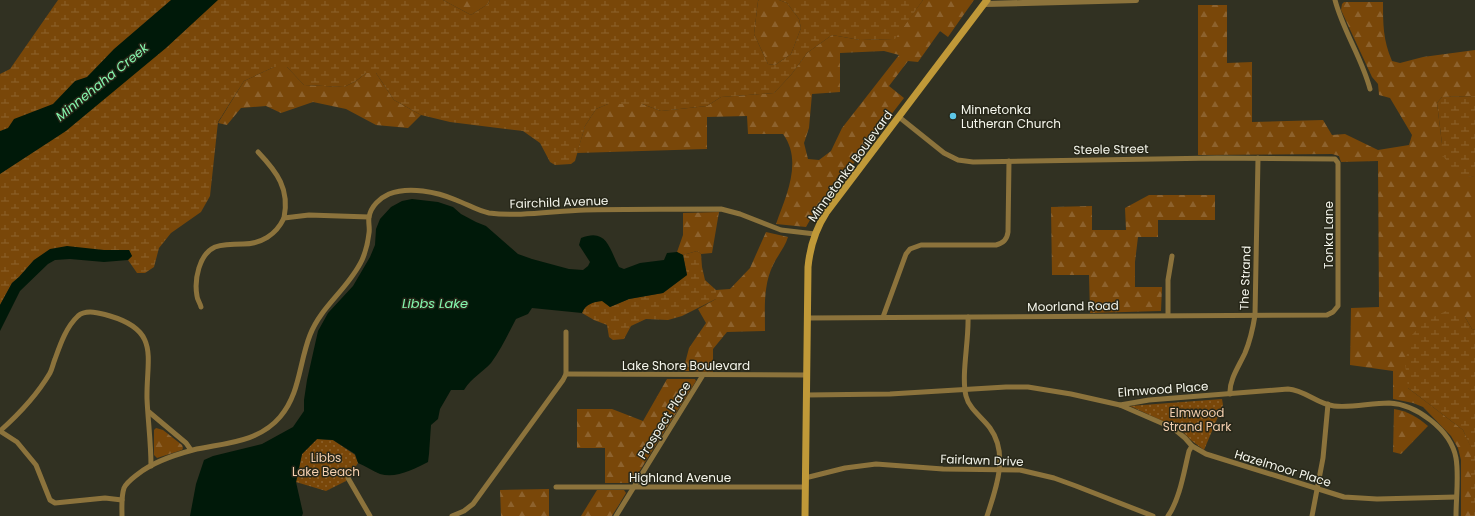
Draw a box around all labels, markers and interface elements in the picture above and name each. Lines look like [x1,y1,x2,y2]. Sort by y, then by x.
water label: Minnehaha Creek [51,38,154,126]
place label: Minnetonka Lutheran Church [961,101,1061,132]
street label: Minnetonka Boulevard [804,107,896,225]
marker: Minnetonka Lutheran Church [948,111,958,121]
street label: Steele Street [1073,140,1149,158]
street label: Fairchild Avenue [509,192,609,212]
street label: Tonka Lane [1320,201,1337,269]
street label: The Strand [1235,245,1255,311]
water label: Libbs Lake [402,294,468,313]
street label: Moorland Road [1027,297,1119,315]
street label: Lake Shore Boulevard [622,357,750,374]
street label: Elmwood Place [1117,377,1209,401]
street label: Prospect Place [633,378,695,462]
park label: Elmwood Strand Park [1163,404,1232,435]
street label: Hazelmoor Place [1233,445,1333,491]
park label: Libbs Lake Beach [292,449,360,480]
street label: Fairlawn Drive [940,450,1024,470]
street label: Highland Avenue [629,469,731,486]

